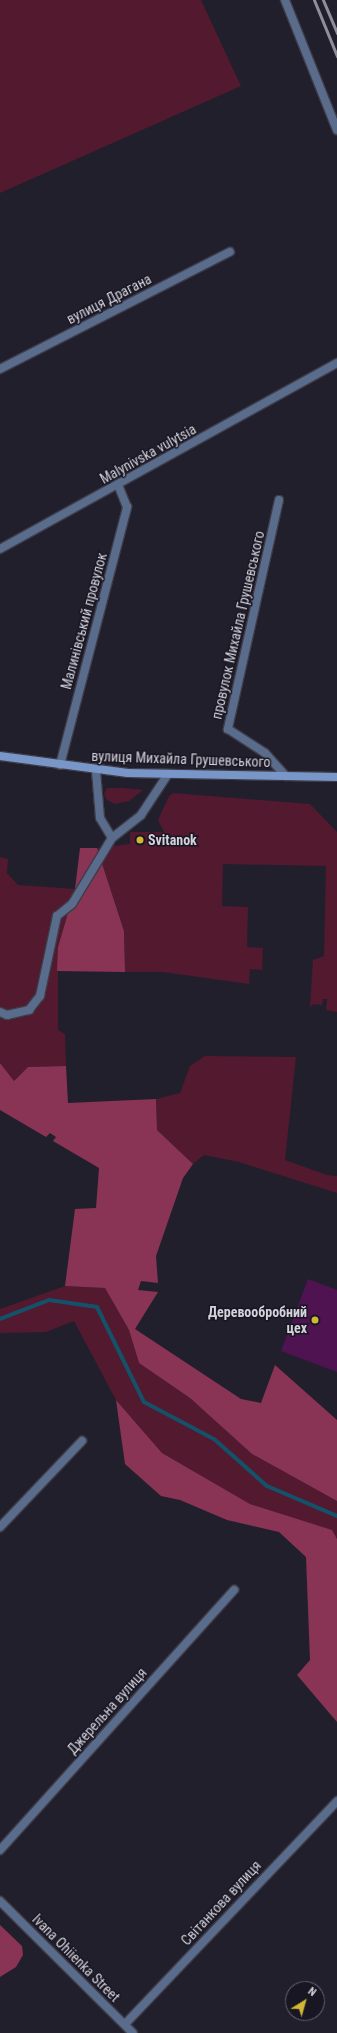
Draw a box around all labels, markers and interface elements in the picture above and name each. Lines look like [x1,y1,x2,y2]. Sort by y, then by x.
street label: вулиця Драгана [64,270,154,328]
street label: Malynivska vulytsia [97,421,199,487]
street label: провулок Михайла Грушевського [208,529,268,721]
street label: Малинівський провулок [58,551,110,691]
street label: вулиця Михайла Грушевського [91,747,271,771]
place label: Svitanok [148,832,197,848]
marker: Svitanok [135,835,145,845]
place label: Деревообробний цех [208,1304,307,1336]
marker: Деревообробний цех [310,1315,320,1325]
street label: Джерельна вулиця [64,1664,150,1758]
street label: Світанкова вулиця [178,1857,264,1949]
street label: Ivana Ohiienka Street [29,1911,123,2005]
north arrow [285,1981,325,2021]
text: N [305,1985,319,1999]

